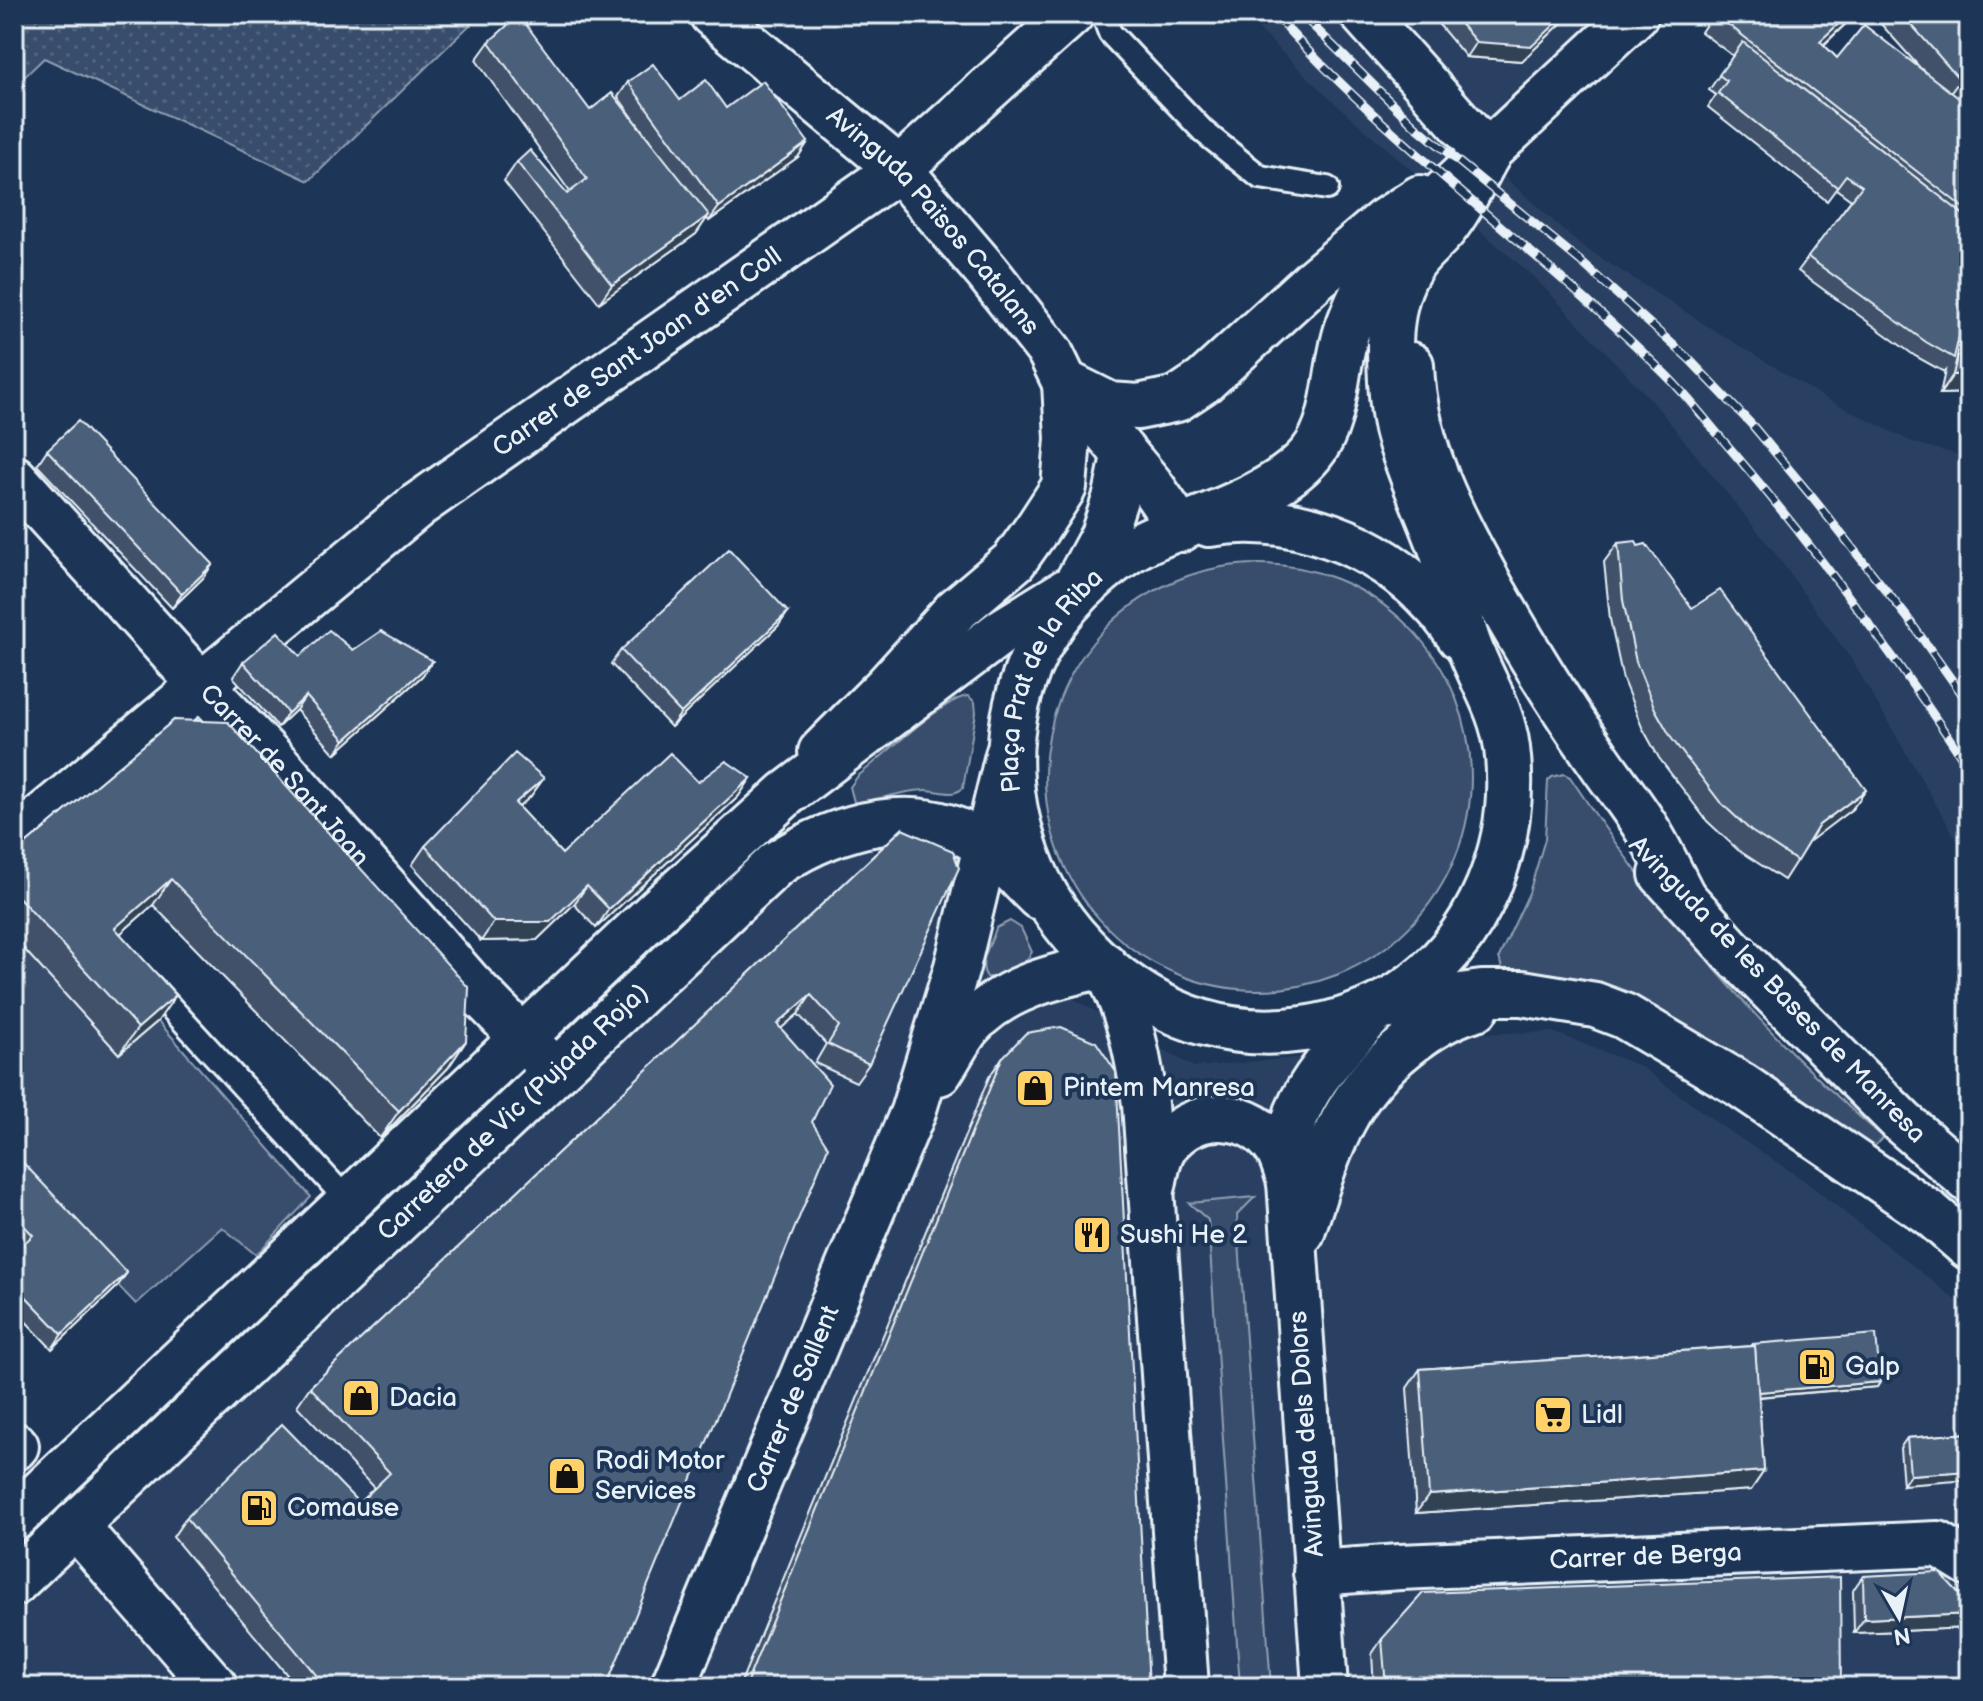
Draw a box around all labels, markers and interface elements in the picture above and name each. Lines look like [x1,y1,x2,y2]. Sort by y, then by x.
street label: Avinguda Països Catalans [820,100,1046,341]
street label: Carrer de Sant Joan d'en Coll [487,240,788,464]
street label: Plaça Prat de la Riba [995,562,1109,794]
street label: Carrer de Sant Joan [193,678,376,873]
street label: Avinguda de les Bases de Manresa [1622,830,1932,1150]
street label: Carretera de Vic (Pujada Roja) [371,977,655,1247]
shop icon: Pintem Manresa [1014,1067,1056,1109]
place label: Pintem Manresa [1063,1073,1255,1104]
restaurant icon: Sushi He 2 [1071,1214,1113,1256]
place label: Sushi He 2 [1120,1220,1248,1251]
street label: Carrer de Sallent [740,1301,846,1497]
street label: Avinguda dels Dolors [1283,1310,1331,1558]
fuel station icon: Galp [1796,1346,1838,1388]
place label: Galp [1845,1352,1900,1383]
shop icon: Dacia [340,1377,382,1419]
place label: Dacia [389,1383,457,1414]
supermarket icon: Lidl [1532,1394,1574,1436]
place label: Lidl [1581,1400,1623,1431]
place label: Rodi Motor Services [595,1446,725,1507]
shop icon: Rodi Motor Services [546,1455,588,1497]
fuel station icon: Comause [238,1487,280,1529]
place label: Comause [287,1493,399,1524]
street label: Carrer de Berga [1549,1537,1742,1576]
north arrow [1859,1577,1939,1657]
text: N [1892,1621,1912,1650]

